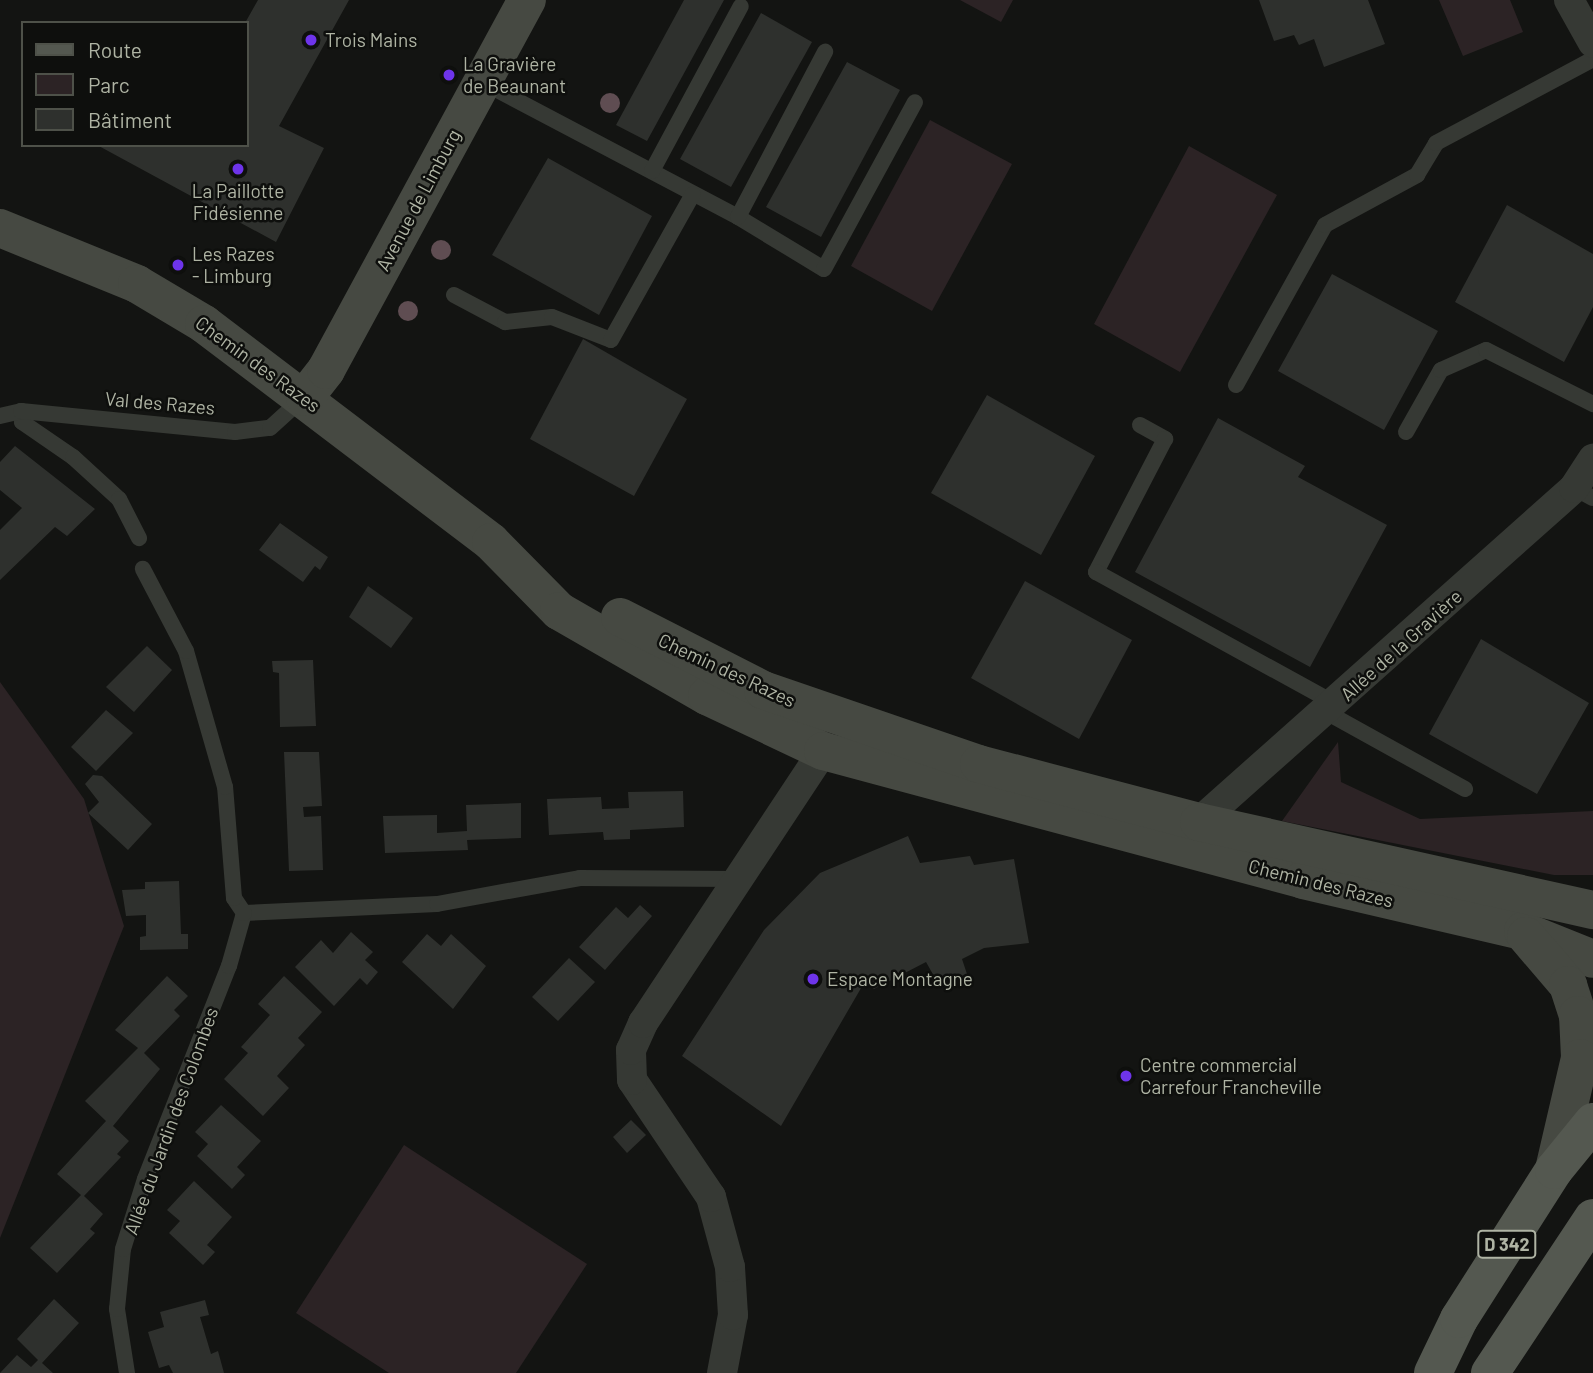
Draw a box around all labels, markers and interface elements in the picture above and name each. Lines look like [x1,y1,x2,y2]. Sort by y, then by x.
legend [21,21,248,147]
place label: Trois Mains [325,29,417,51]
marker: Trois Mains [303,32,319,48]
text: Route [88,37,142,62]
place label: La Gravière de Beaunant [463,53,566,97]
marker: La Gravière de Beaunant [441,67,457,83]
text: Parc [88,72,130,97]
text: Bâtiment [88,107,172,132]
street label: Avenue de Limburg [371,125,465,275]
marker: La Paillotte Fidésienne [230,161,246,177]
place label: La Paillotte Fidésienne [192,180,284,224]
place label: Les Razes - Limburg [192,243,275,287]
marker: Les Razes - Limburg [170,257,186,273]
street label: Chemin des Razes [191,311,325,417]
street label: Val des Razes [104,387,216,419]
street label: Allée de la Gravière [1336,584,1466,706]
street label: Chemin des Razes [655,628,799,712]
street label: Chemin des Razes [1246,854,1396,912]
place label: Espace Montagne [827,968,973,990]
marker: Espace Montagne [805,971,821,987]
street label: Allée du Jardin des Colombes [119,1004,223,1238]
place label: Centre commercial Carrefour Francheville [1140,1054,1322,1098]
marker: Centre commercial Carrefour Francheville [1118,1068,1134,1084]
road number: D 342 [1477,1230,1537,1259]

